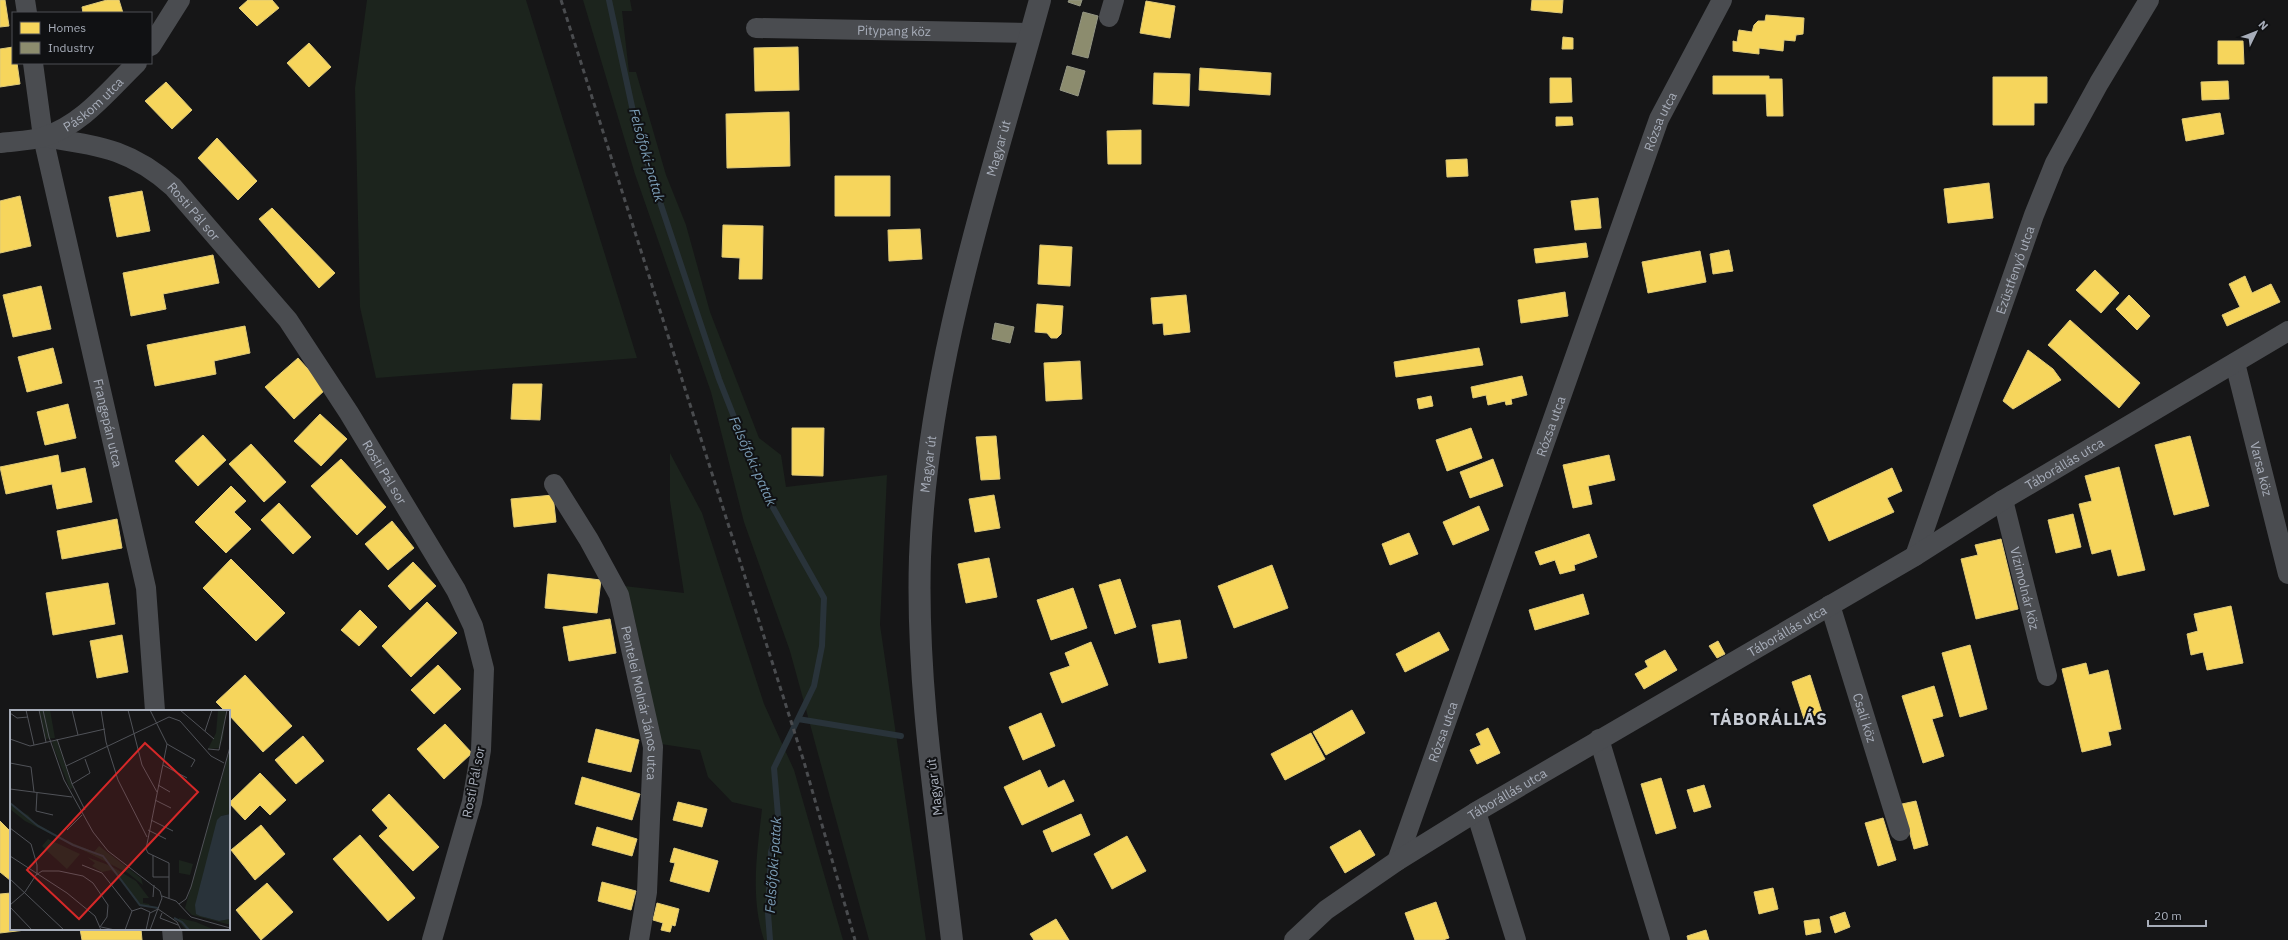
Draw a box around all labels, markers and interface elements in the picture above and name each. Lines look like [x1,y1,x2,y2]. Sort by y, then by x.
legend [12,12,152,64]
north arrow [2236,12,2276,52]
text: N [2255,17,2271,33]
text: Homes [48,20,86,35]
street label: Pitypang köz [857,22,931,40]
text: Industry [48,40,94,55]
street label: Páskom utca [60,74,127,136]
street label: Rózsa utca [1640,89,1681,154]
water label: Felsőfoki-patak [625,106,669,205]
street label: Magyar út [983,118,1015,178]
street label: Rosti Pál sor [164,179,224,245]
street label: Ezüstfenyő utca [1992,224,2039,317]
street label: Frangepán utca [89,377,126,469]
street label: Rózsa utca [1532,394,1570,459]
water label: Felsőfoki-patak [725,413,781,509]
street label: Magyar út [916,434,940,494]
street label: Táborállás utca [2022,434,2107,494]
street label: Rosti Pál sor [358,437,410,508]
street label: Varsa köz [2246,440,2276,498]
street label: Vízimolnár köz [2006,545,2043,632]
street label: Táborállás utca [1745,601,1830,661]
street label: Pentelei Molnár János utca [617,624,661,781]
street label: Csali köz [1849,691,1880,745]
street label: Rózsa utca [1425,699,1462,765]
district label: TÁBORÁLLÁS [1710,708,1828,730]
inset map [10,710,230,930]
street label: Rosti Pál sor [458,745,489,819]
street label: Magyar út [923,757,946,816]
street label: Táborállás utca [1465,765,1550,824]
water label: Felsőfoki-patak [761,816,785,914]
scale bar [2148,902,2206,928]
text: 20 m [2154,908,2182,923]

